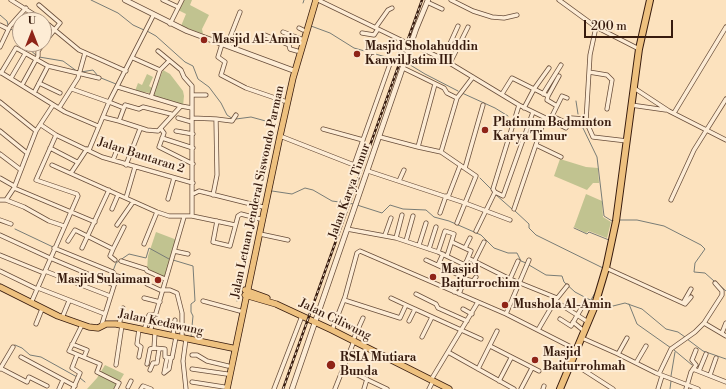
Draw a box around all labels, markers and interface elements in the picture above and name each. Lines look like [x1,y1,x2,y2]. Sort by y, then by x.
north arrow [12,12,52,52]
scale bar [586,12,675,38]
text: U [28,14,36,28]
text: 200 m [591,19,627,34]
place label: Masjid Al-Amin [212,33,300,47]
marker: Masjid Al-Amin [199,35,209,45]
place label: Masjid Sholahuddin Kanwil Jatim III [365,40,478,68]
marker: Masjid Sholahuddin Kanwil Jatim III [352,49,362,59]
street label: Jalan Letnan Jenderal Siswondo Parman [228,84,288,300]
place label: Platinum Badminton Karya Timur [493,116,611,144]
marker: Platinum Badminton Karya Timur [480,125,490,135]
street label: Jalan Bantaran 2 [96,135,186,177]
street label: Jalan Karya Timur [326,141,374,241]
place label: Masjid Baiturrochim [441,263,520,291]
marker: Masjid Baiturrochim [428,272,438,282]
place label: Masjid Sulaiman [57,273,150,287]
marker: Masjid Sulaiman [153,275,163,285]
street label: Jalan Ciliwung [297,296,373,344]
place label: Mushola Al-Amin [513,298,611,312]
marker: Mushola Al-Amin [500,300,510,310]
street label: Jalan Kedawung [117,307,205,339]
place label: Masjid Baiturrohmah [543,346,626,374]
place label: RSIA Mutiara Bunda [340,351,416,379]
marker: Masjid Baiturrohmah [530,355,540,365]
marker: RSIA Mutiara Bunda [325,359,337,371]

